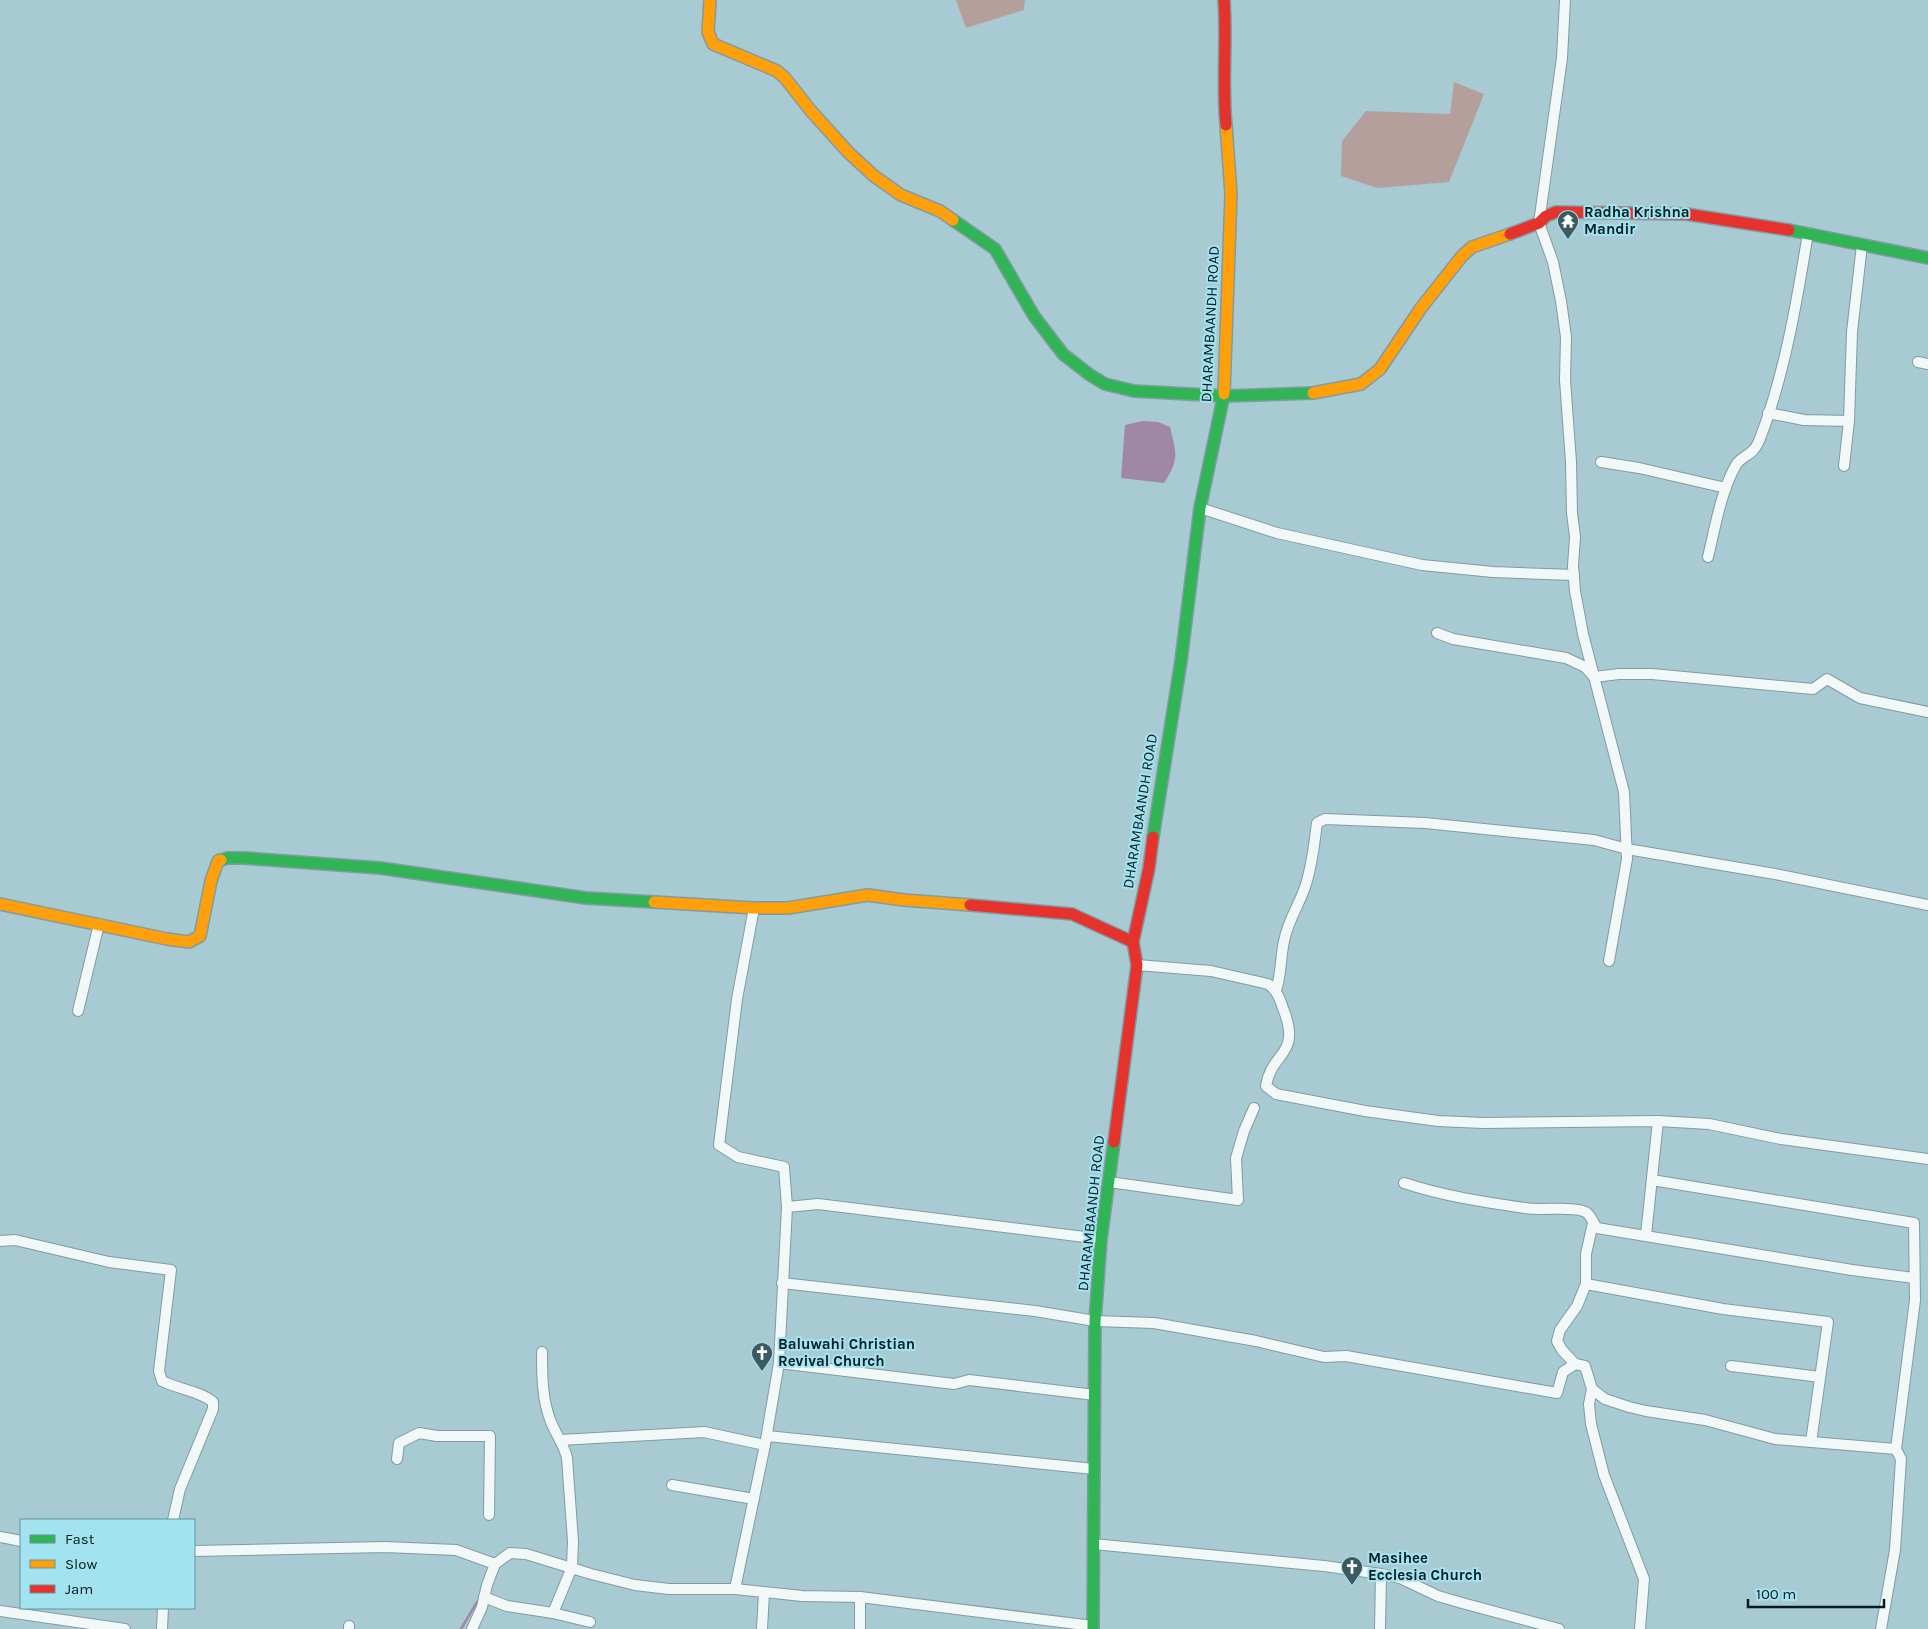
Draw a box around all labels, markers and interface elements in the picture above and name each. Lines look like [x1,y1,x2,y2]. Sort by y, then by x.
place label: Radha Krishna Mandir [1584,203,1690,238]
temple icon: Radha Krishna Mandir [1556,209,1580,240]
street label: DHARAMBAANDH ROAD [1197,245,1223,403]
street label: DHARAMBAANDH ROAD [1119,732,1161,890]
street label: DHARAMBAANDH ROAD [1074,1134,1108,1292]
place label: Baluwahi Christian Revival Church [778,1335,915,1370]
church icon: Baluwahi Christian Revival Church [750,1341,774,1372]
legend [20,1519,195,1609]
text: Fast [65,1530,95,1548]
place label: Masihee Ecclesia Church [1368,1549,1482,1584]
text: Slow [65,1555,97,1573]
church icon: Masihee Ecclesia Church [1340,1555,1364,1586]
scale bar [1748,1576,1884,1608]
text: Jam [65,1580,93,1598]
text: 100 m [1756,1585,1796,1603]

